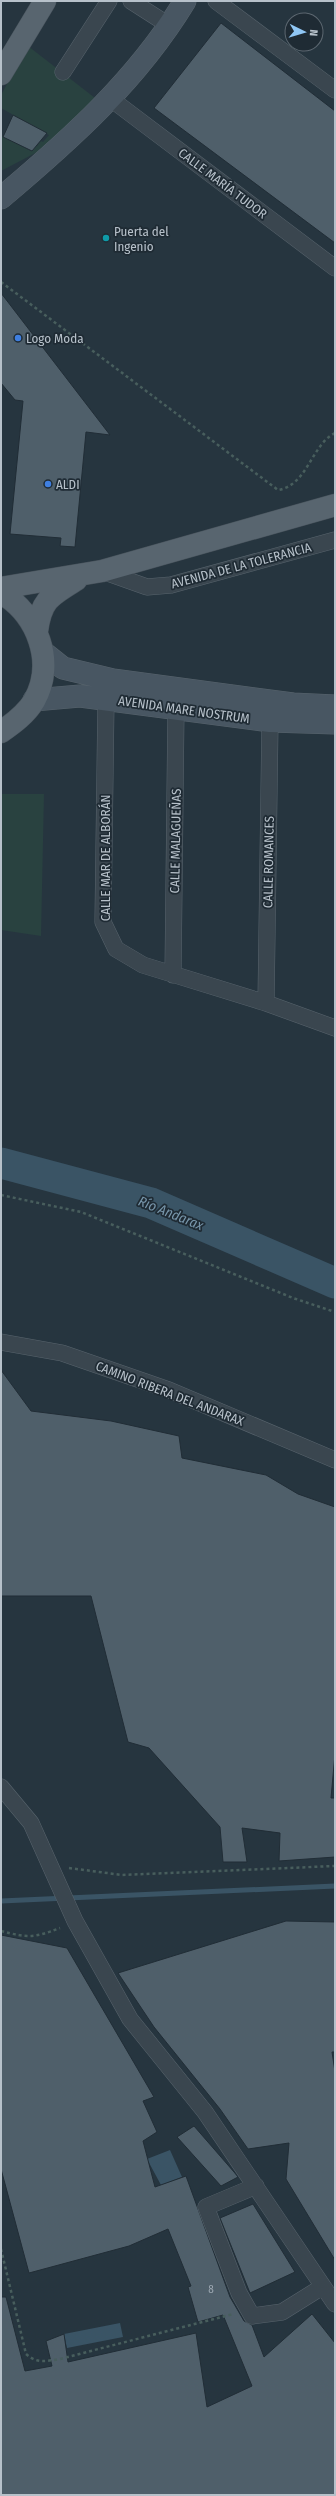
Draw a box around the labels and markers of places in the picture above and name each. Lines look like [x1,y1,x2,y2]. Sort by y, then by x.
place label: Puerta del Ingenio [114,224,169,254]
marker: Puerta del Ingenio [101,233,111,243]
place label: Logo Moda [26,331,84,346]
marker: Logo Moda [13,333,23,343]
place label: ALDI [56,477,80,492]
marker: ALDI [43,479,53,489]

